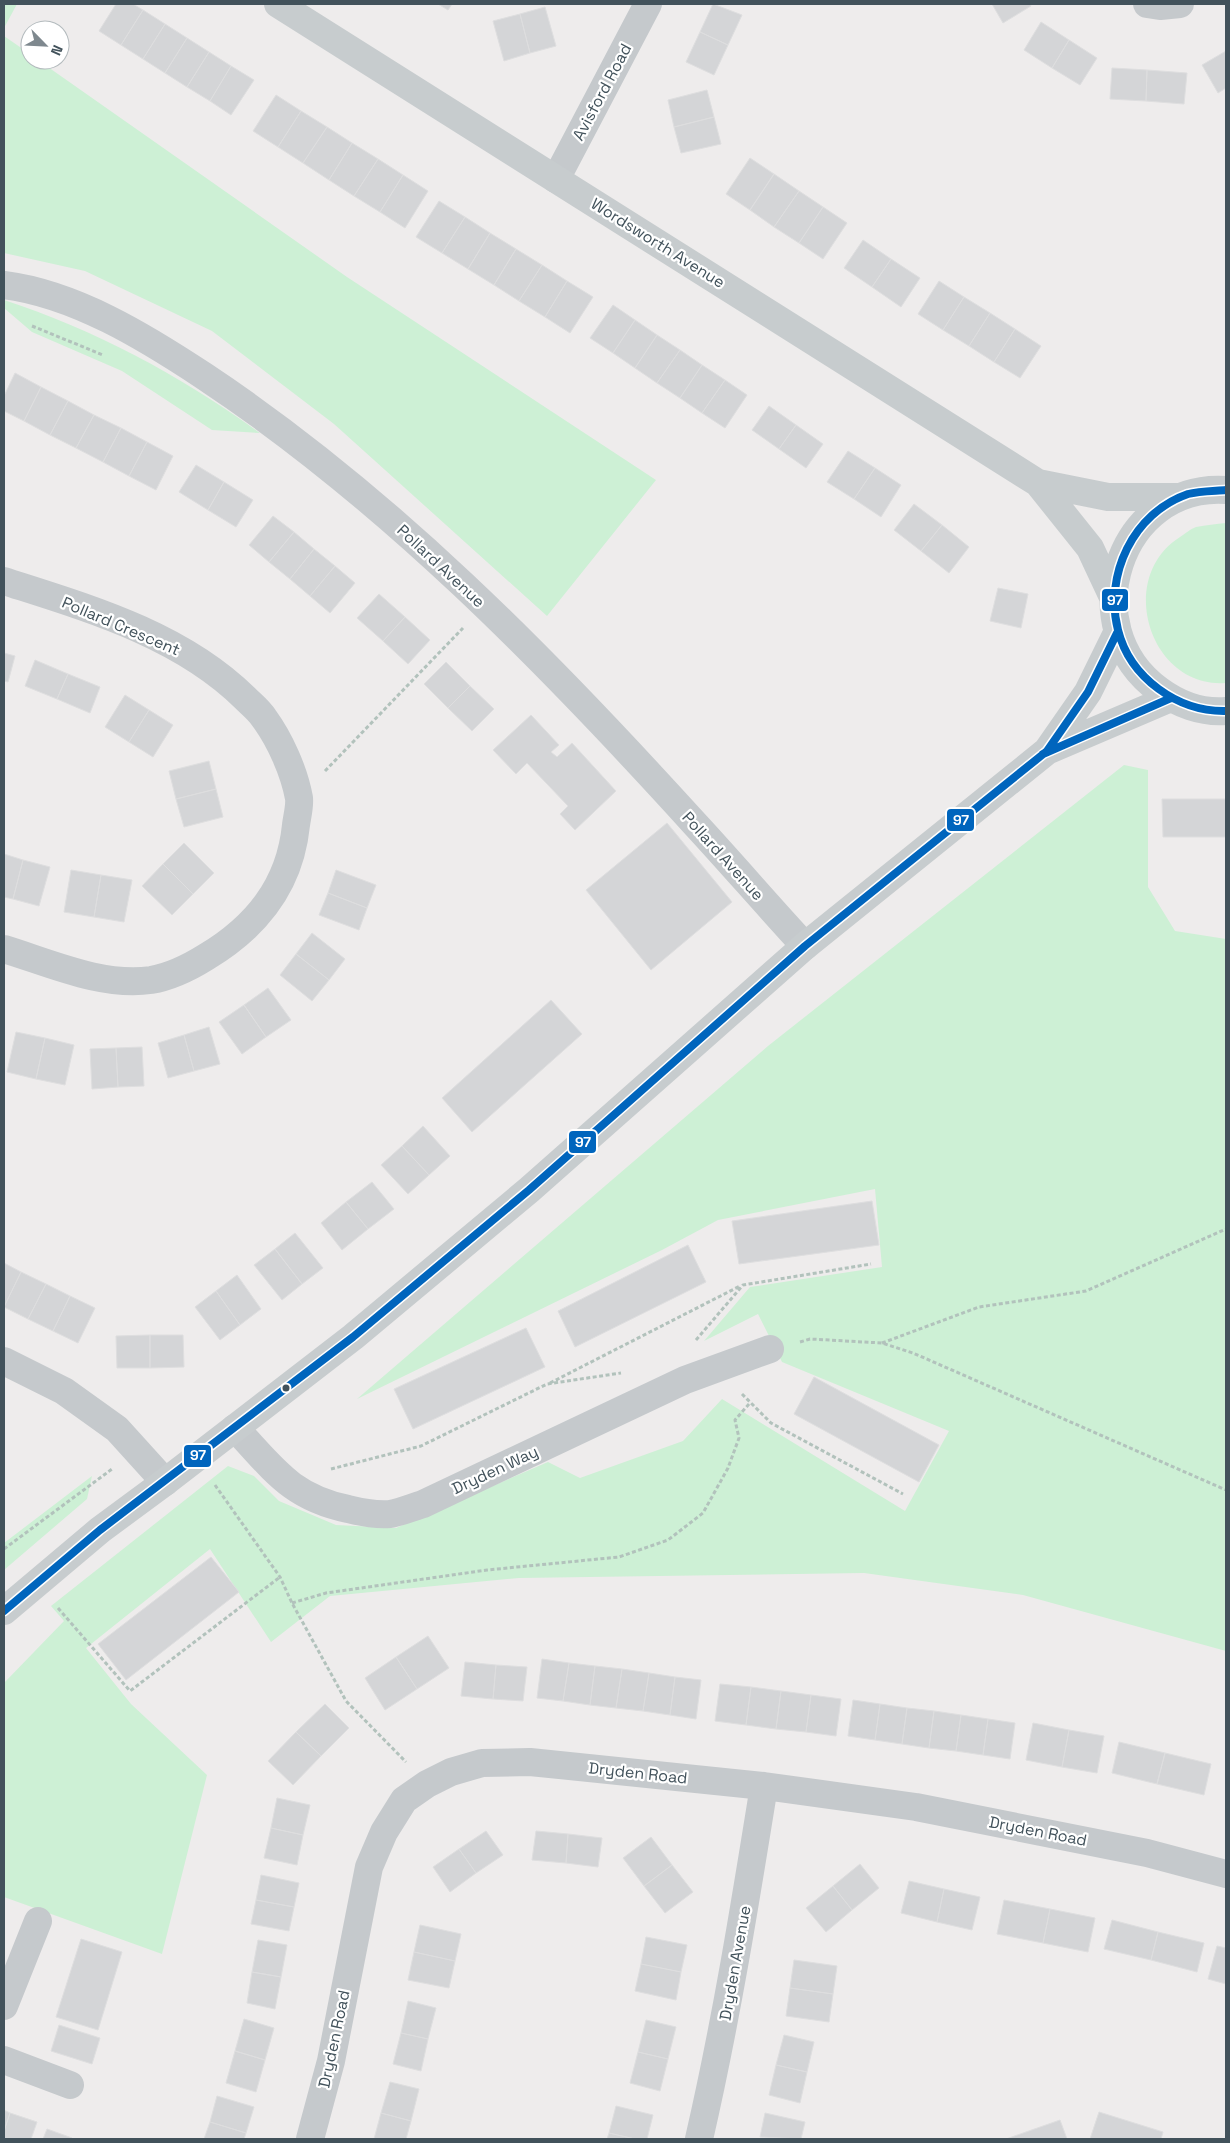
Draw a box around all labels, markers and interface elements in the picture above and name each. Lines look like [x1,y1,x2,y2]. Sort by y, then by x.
north arrow [20,20,70,70]
street label: Avisford Road [568,40,636,144]
text: N [47,42,67,58]
street label: Wordsworth Avenue [587,193,729,293]
street label: Pollard Avenue [393,520,489,612]
line badge: 97 [1101,588,1129,612]
text: 97 [1107,591,1123,609]
street label: Pollard Crescent [59,592,183,660]
street label: Pollard Avenue [677,807,769,905]
line badge: 97 [946,808,975,832]
text: 97 [953,811,969,829]
line badge: 97 [568,1130,597,1154]
text: 97 [575,1133,591,1151]
unlabelled marker [281,1383,291,1393]
street label: Dryden Way [449,1441,541,1499]
line badge: 97 [183,1444,212,1468]
text: 97 [190,1446,206,1464]
street label: Dryden Road [587,1757,689,1789]
street label: Dryden Road [987,1811,1089,1851]
street label: Dryden Avenue [715,1904,755,2022]
street label: Dryden Road [313,1988,355,2090]

